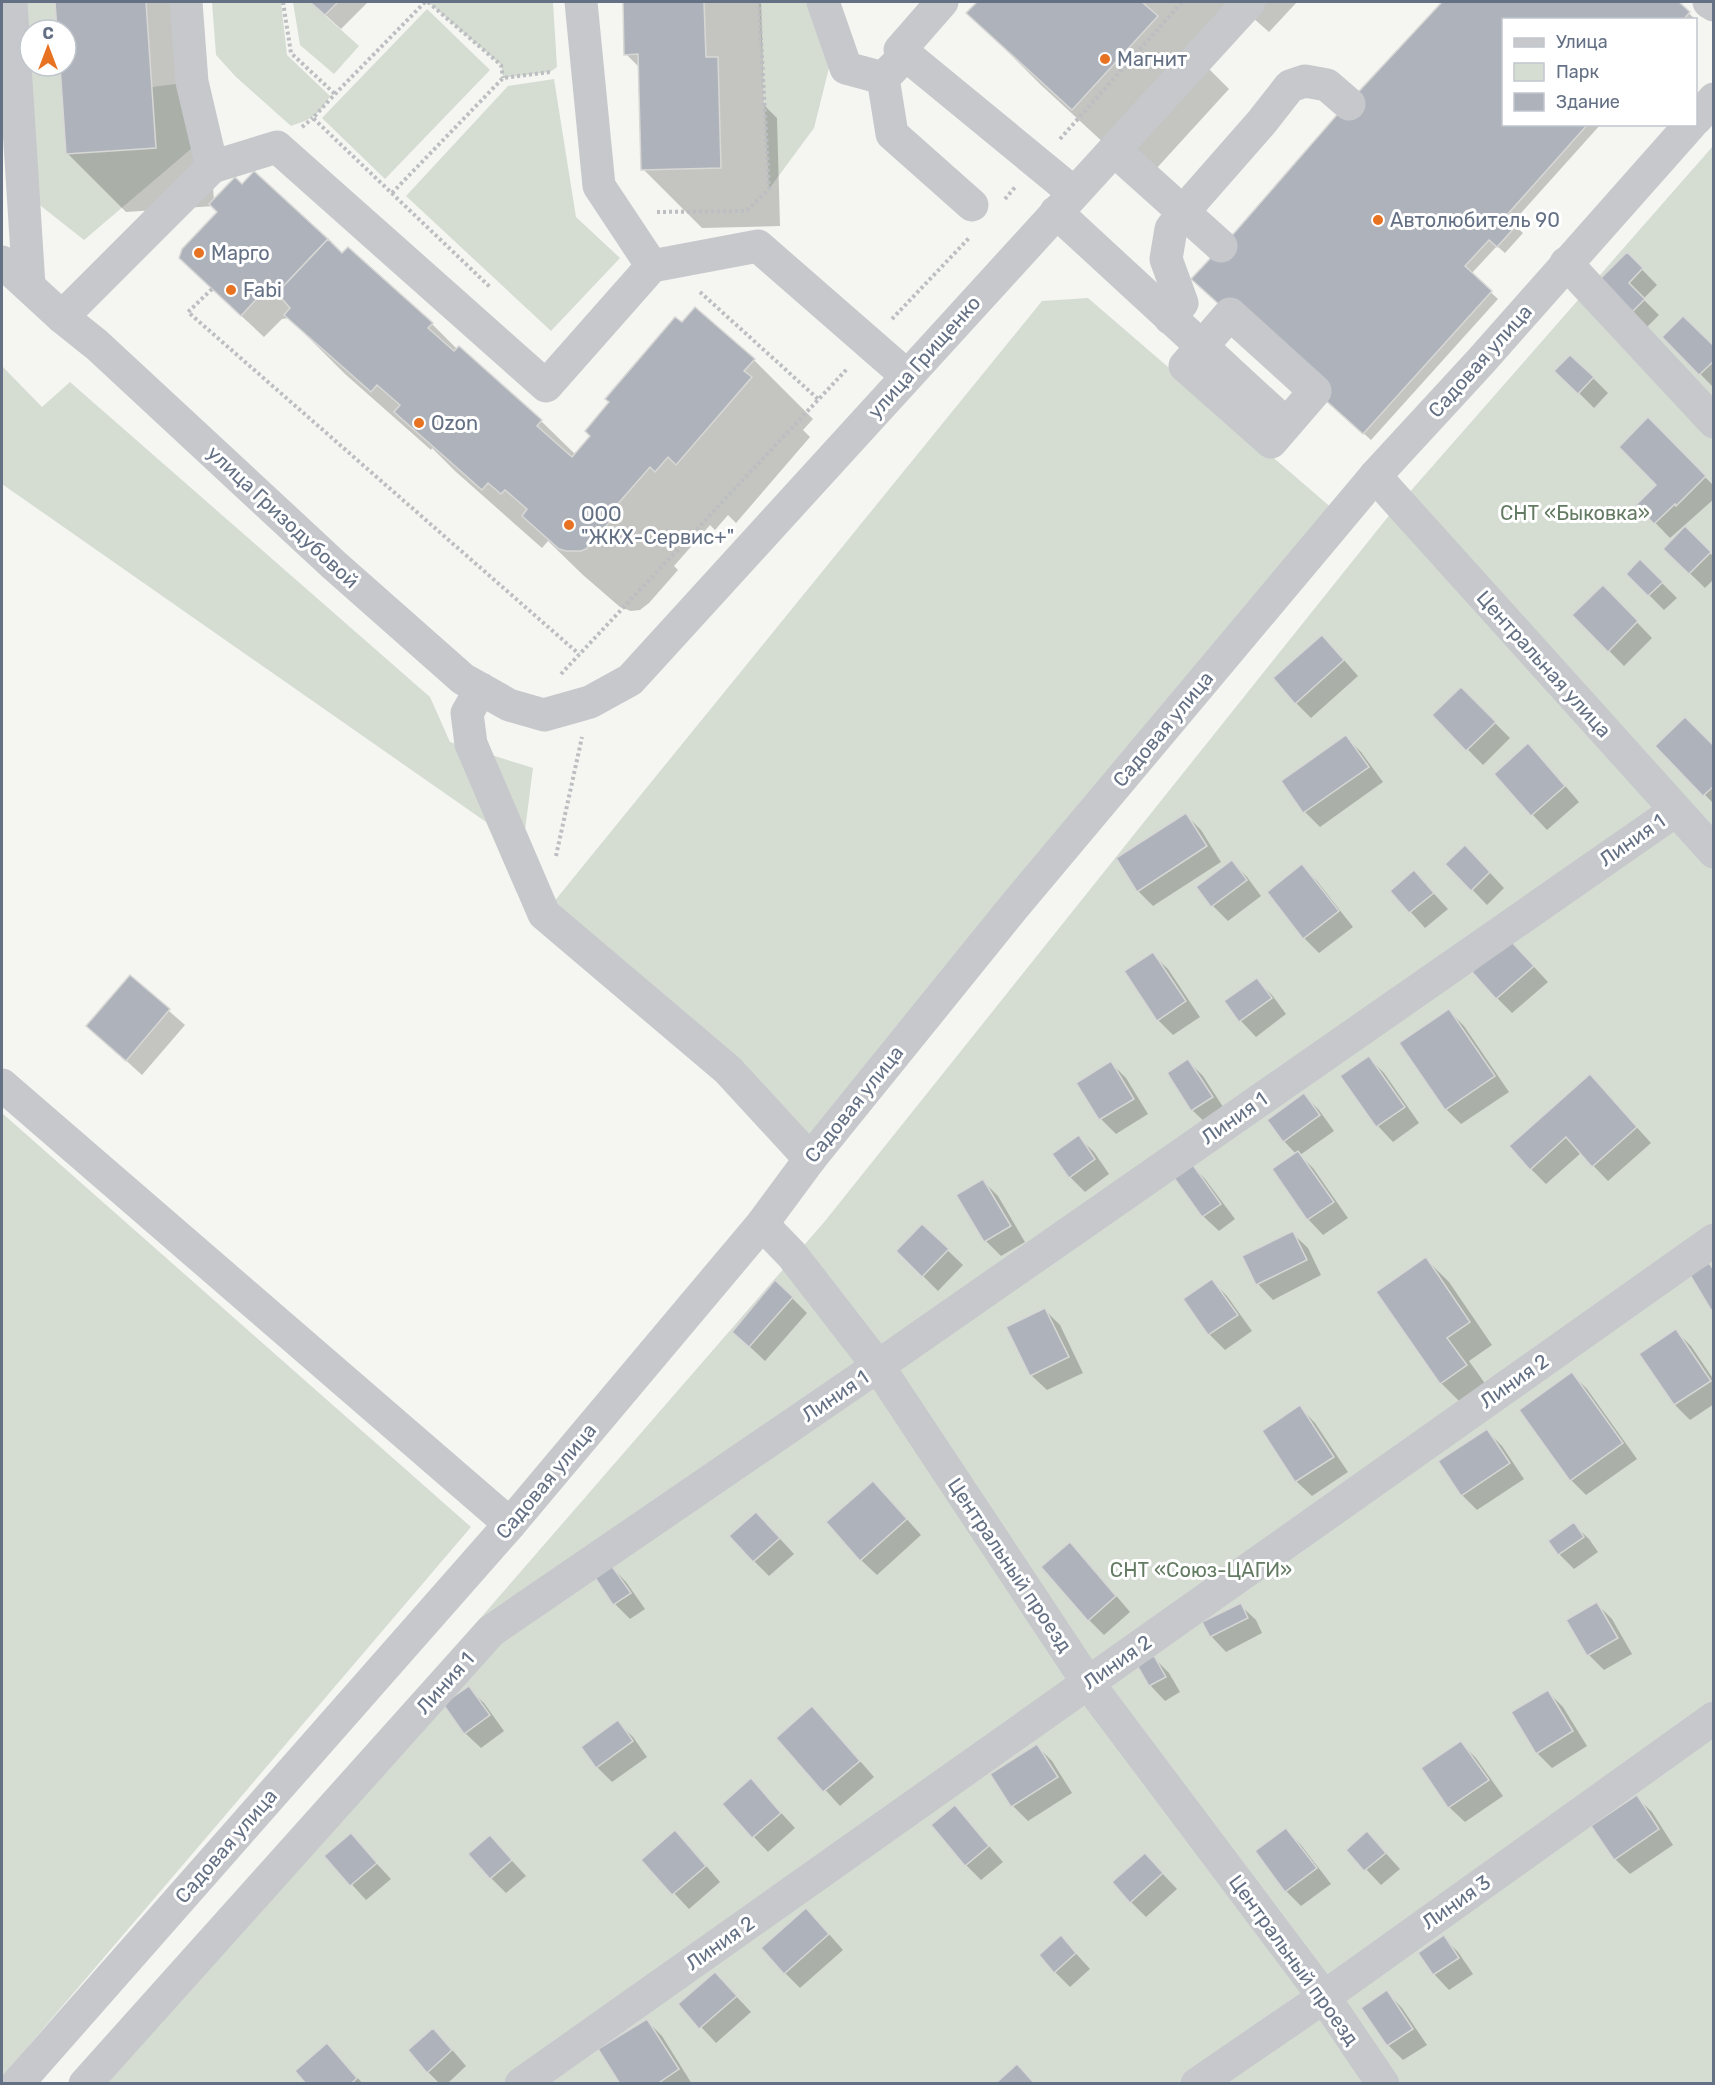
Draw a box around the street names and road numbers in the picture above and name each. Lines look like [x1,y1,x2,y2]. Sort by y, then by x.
street label: улица Грищенко [863,291,985,423]
street label: Садовая улица [1423,300,1537,422]
street label: улица Гризодубовой [202,441,364,593]
street label: Центральная улица [1472,586,1616,742]
street label: Садовая улица [1108,666,1218,792]
street label: Линия 1 [1594,809,1670,871]
street label: Садовая улица [800,1041,908,1167]
street label: Линия 1 [1196,1087,1272,1149]
street label: Линия 2 [1475,1349,1553,1413]
street label: Линия 1 [797,1365,873,1427]
street label: Садовая улица [491,1418,601,1544]
street label: Центральный проезд [943,1473,1077,1657]
street label: Линия 2 [1078,1630,1156,1694]
street label: Линия 1 [411,1647,479,1719]
street label: Садовая улица [170,1784,282,1908]
street label: Центральный проезд [1224,1870,1364,2050]
street label: Линия 3 [1417,1870,1495,1934]
street label: Линия 2 [681,1911,759,1975]

